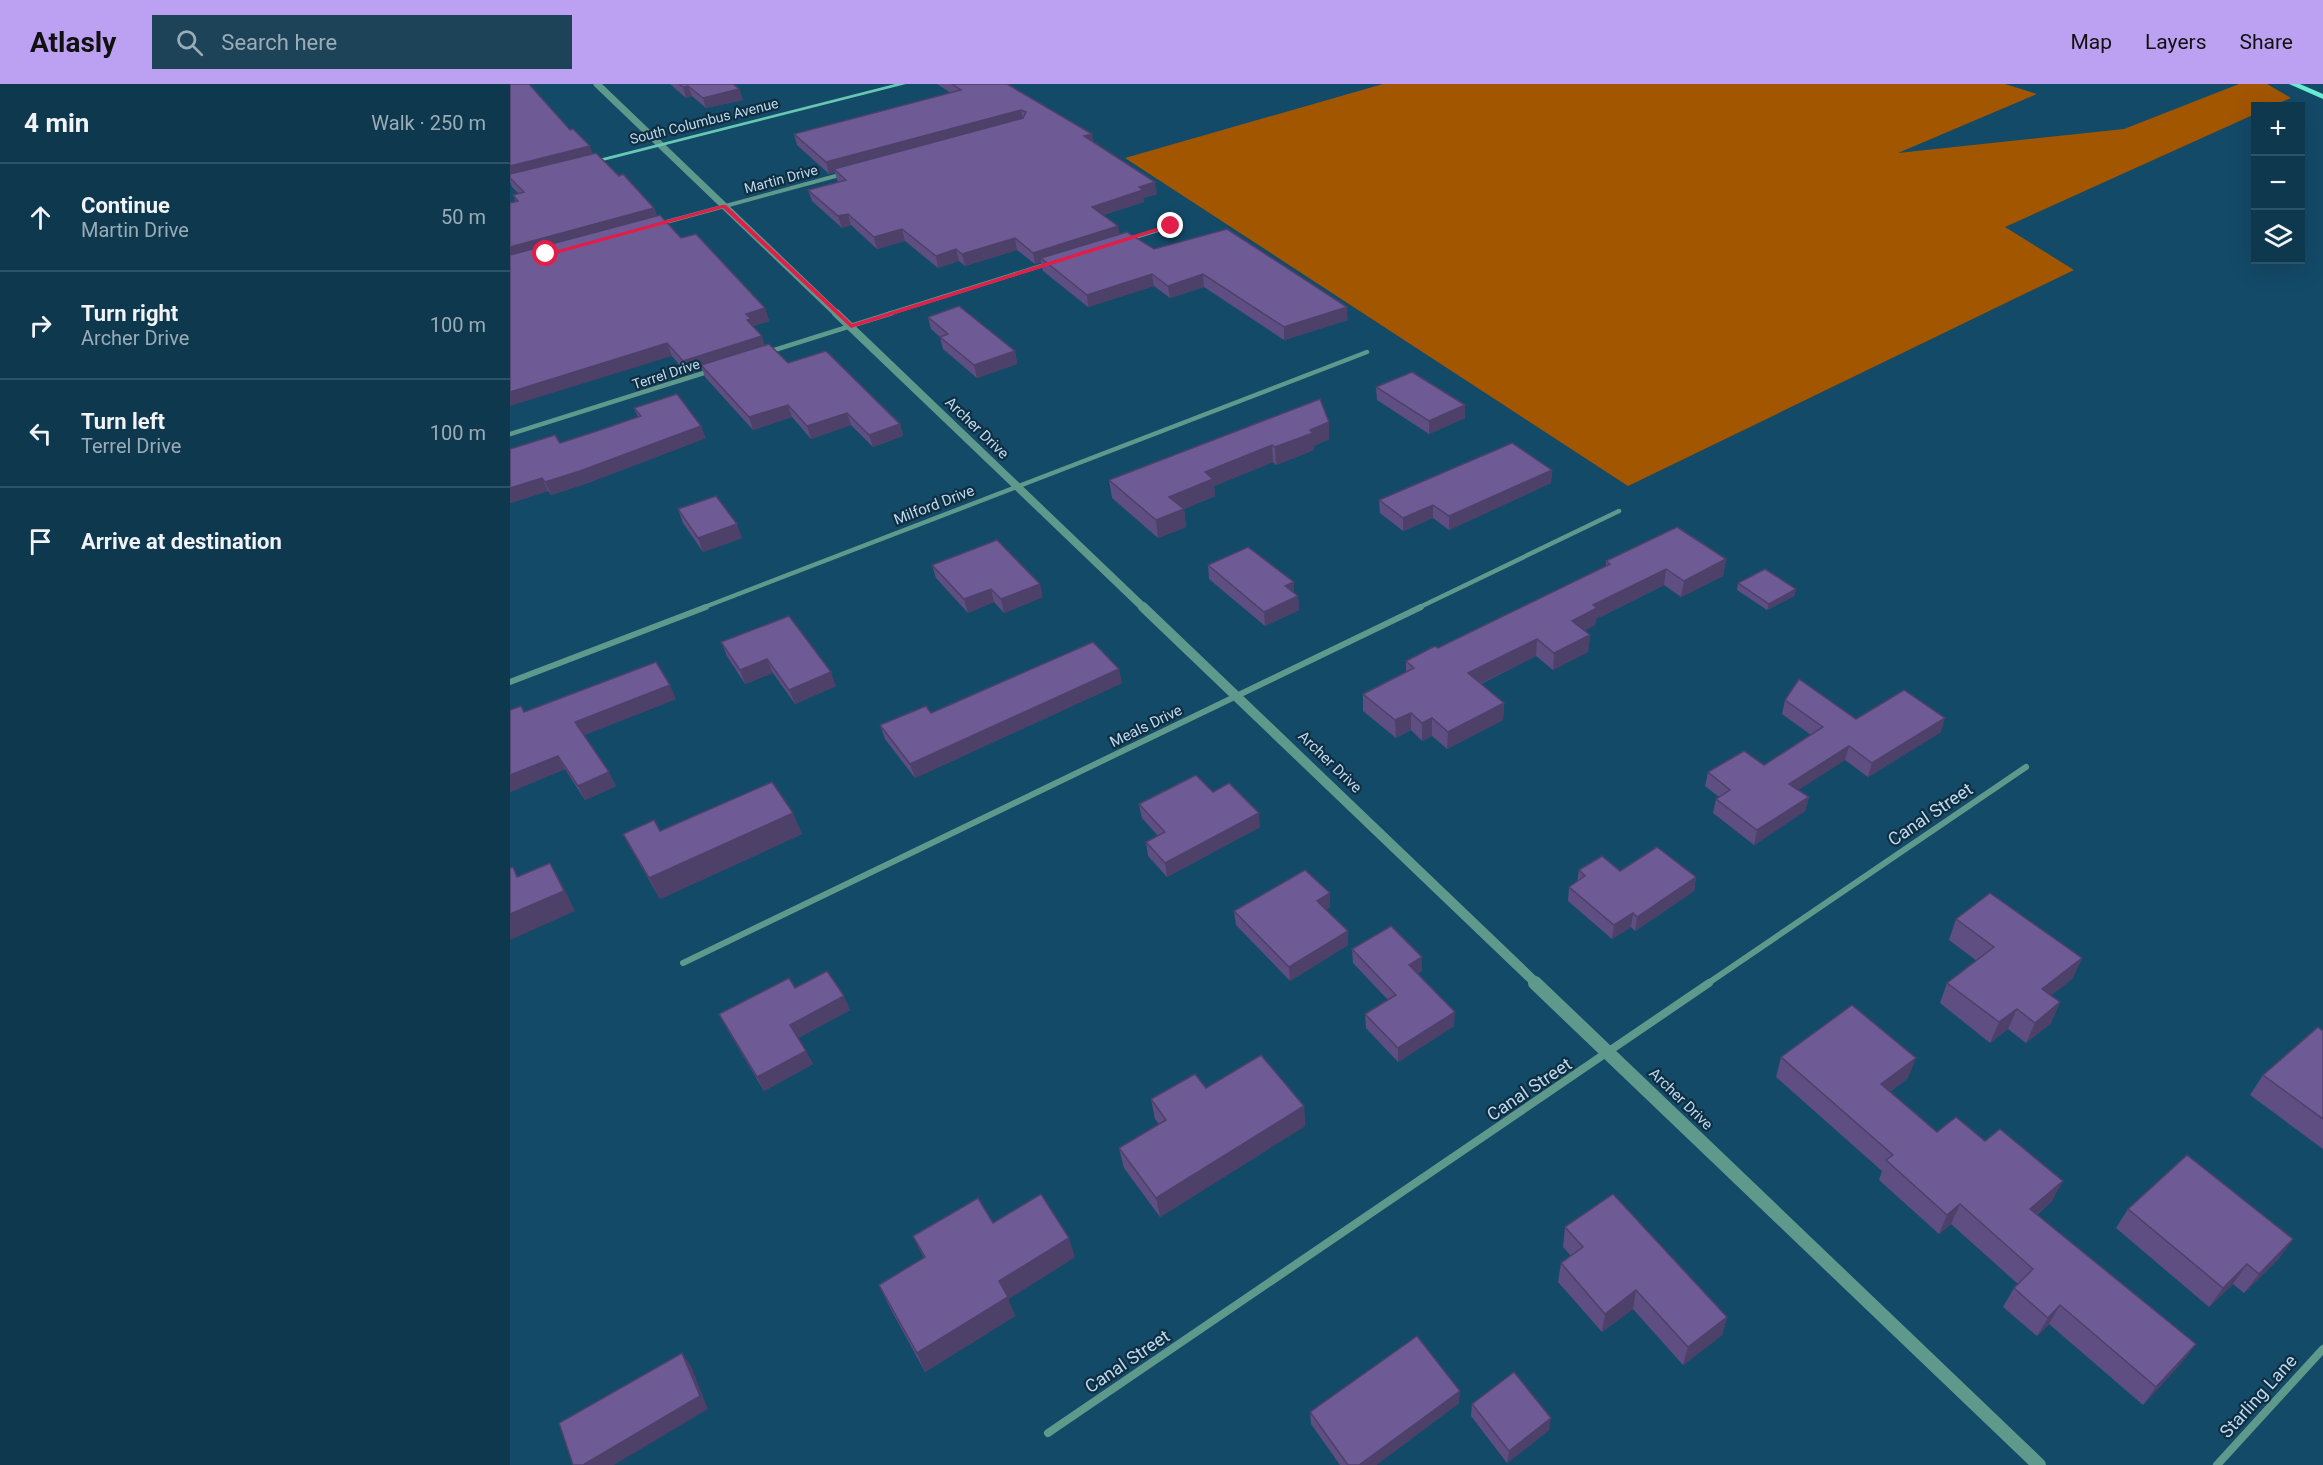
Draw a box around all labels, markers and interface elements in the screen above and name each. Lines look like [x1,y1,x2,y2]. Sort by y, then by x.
search box [152,15,572,69]
text: Atlasly [30,26,116,59]
icon: search [173,26,206,59]
text: Search here [221,30,337,55]
text: Map [2070,30,2112,54]
text: Layers [2145,30,2206,54]
text: Share [2239,30,2293,54]
street label: South Columbus Avenue [628,95,780,147]
map controls [2251,102,2305,264]
button: + [2251,102,2305,156]
text: 4 min [24,108,89,138]
text: Walk · 250 m [371,111,486,135]
button: − [2251,156,2305,210]
street label: Martin Drive [742,161,820,197]
text: Continue [81,193,170,218]
icon: ahead [24,201,57,234]
text: 50 m [441,205,486,229]
button: layers [2251,210,2305,264]
route end [1157,212,1183,238]
text: Martin Drive [81,218,189,242]
route start [532,240,558,266]
text: Turn right [81,301,178,326]
icon: right [24,309,57,342]
text: 100 m [430,313,486,337]
text: Archer Drive [81,326,189,350]
street label: Terrel Drive [630,356,702,392]
street label: Archer Drive [942,393,1013,463]
text: Turn left [81,409,165,434]
icon: left [24,417,57,450]
text: 100 m [430,421,486,445]
text: Terrel Drive [81,434,181,458]
street label: Milford Drive [891,481,977,529]
icon: arrive [24,525,57,558]
text: Arrive at destination [81,529,282,554]
street label: Meals Drive [1107,701,1185,751]
street label: Archer Drive [1295,727,1366,797]
street label: Canal Street [1884,778,1976,850]
street label: Canal Street [1483,1053,1575,1125]
street label: Archer Drive [1646,1064,1717,1134]
street label: Canal Street [1081,1325,1173,1397]
street label: Starling Lane [2215,1350,2301,1442]

